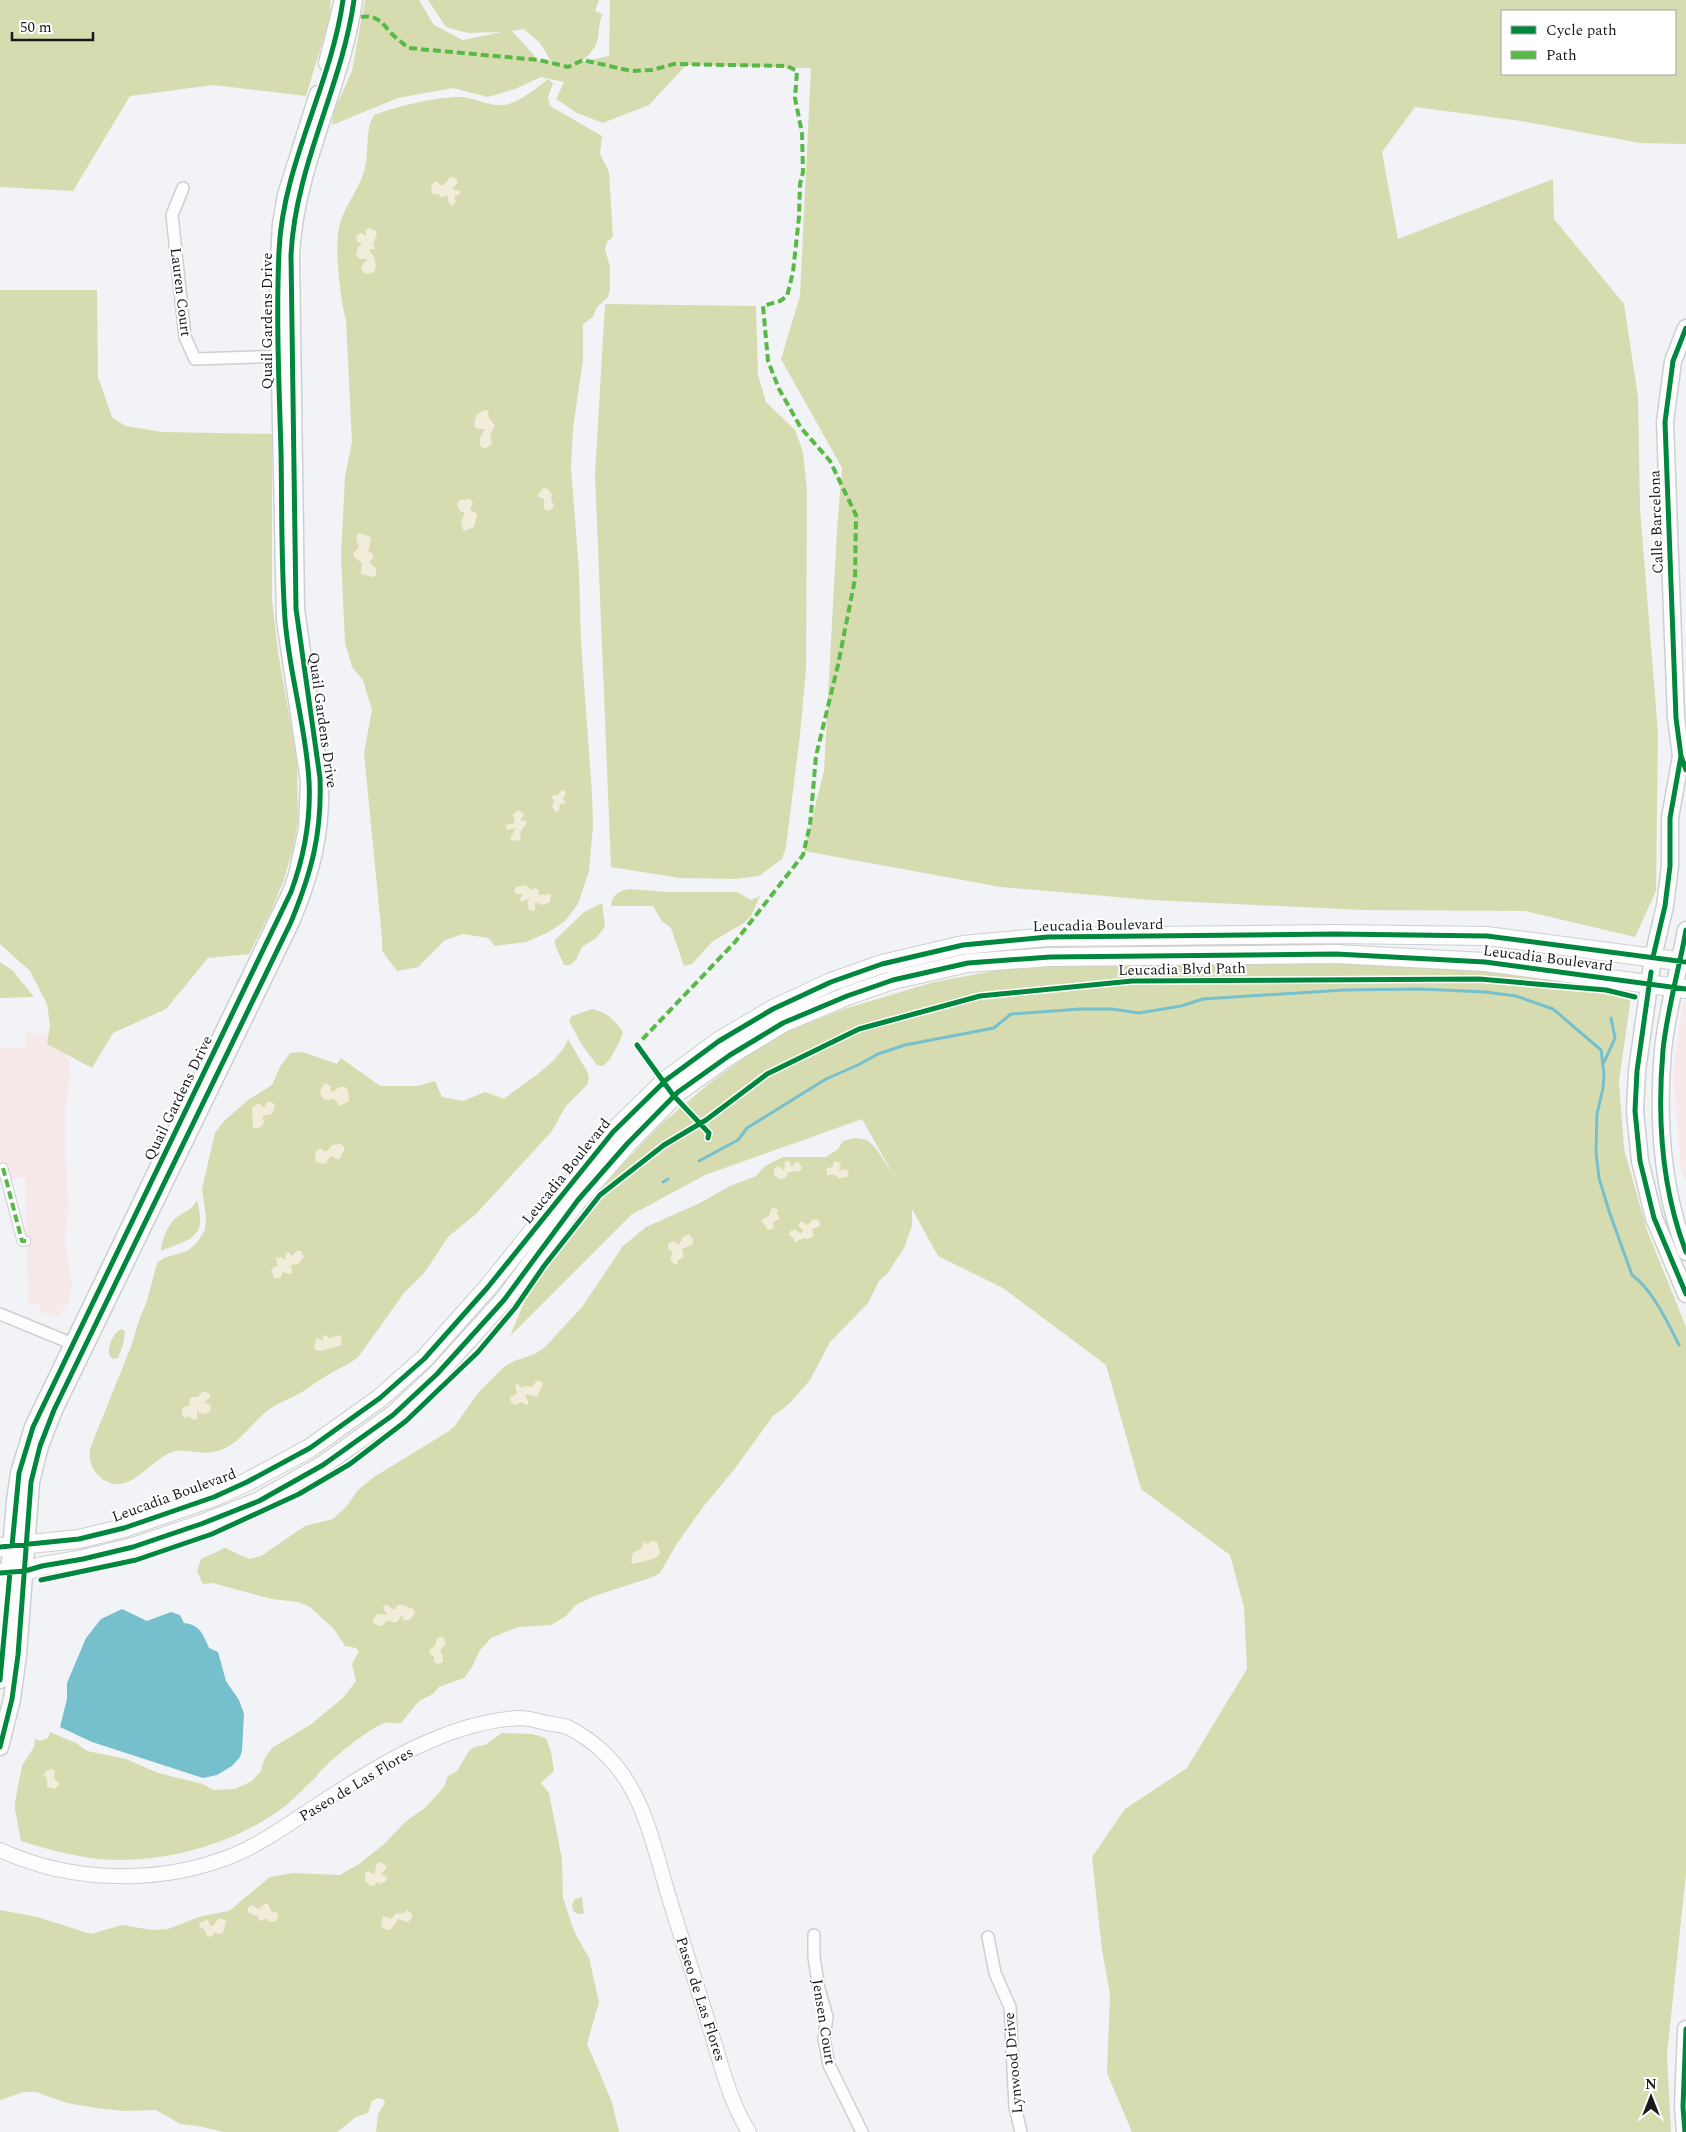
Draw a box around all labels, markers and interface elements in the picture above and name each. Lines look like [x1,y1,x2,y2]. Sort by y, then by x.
scale bar [12,10,94,42]
legend [1501,10,1676,75]
text: 50 m [20,16,52,39]
text: Cycle path [1546,19,1617,42]
text: Path [1546,44,1577,67]
street label: Lauren Court [164,246,197,338]
street label: Quail Gardens Drive [256,253,279,389]
street label: Calle Barcelona [1643,469,1670,574]
street label: Quail Gardens Drive [302,651,343,789]
street label: Leucadia Boulevard [1032,913,1164,938]
street label: Leucadia Boulevard [1482,939,1614,978]
street label: Leucadia Blvd Path [1118,957,1246,982]
street label: Quail Gardens Drive [138,1032,219,1165]
street label: Leucadia Boulevard [516,1113,617,1229]
street label: Leucadia Boulevard [109,1462,240,1529]
street label: Paseo de Las Flores [295,1741,418,1828]
street label: Paseo de Las Flores [670,1934,732,2064]
street label: Jensen Court [805,1978,842,2067]
street label: Lynwood Drive [998,2011,1029,2115]
north arrow [1626,2072,1676,2122]
text: N [1645,2074,1657,2095]

